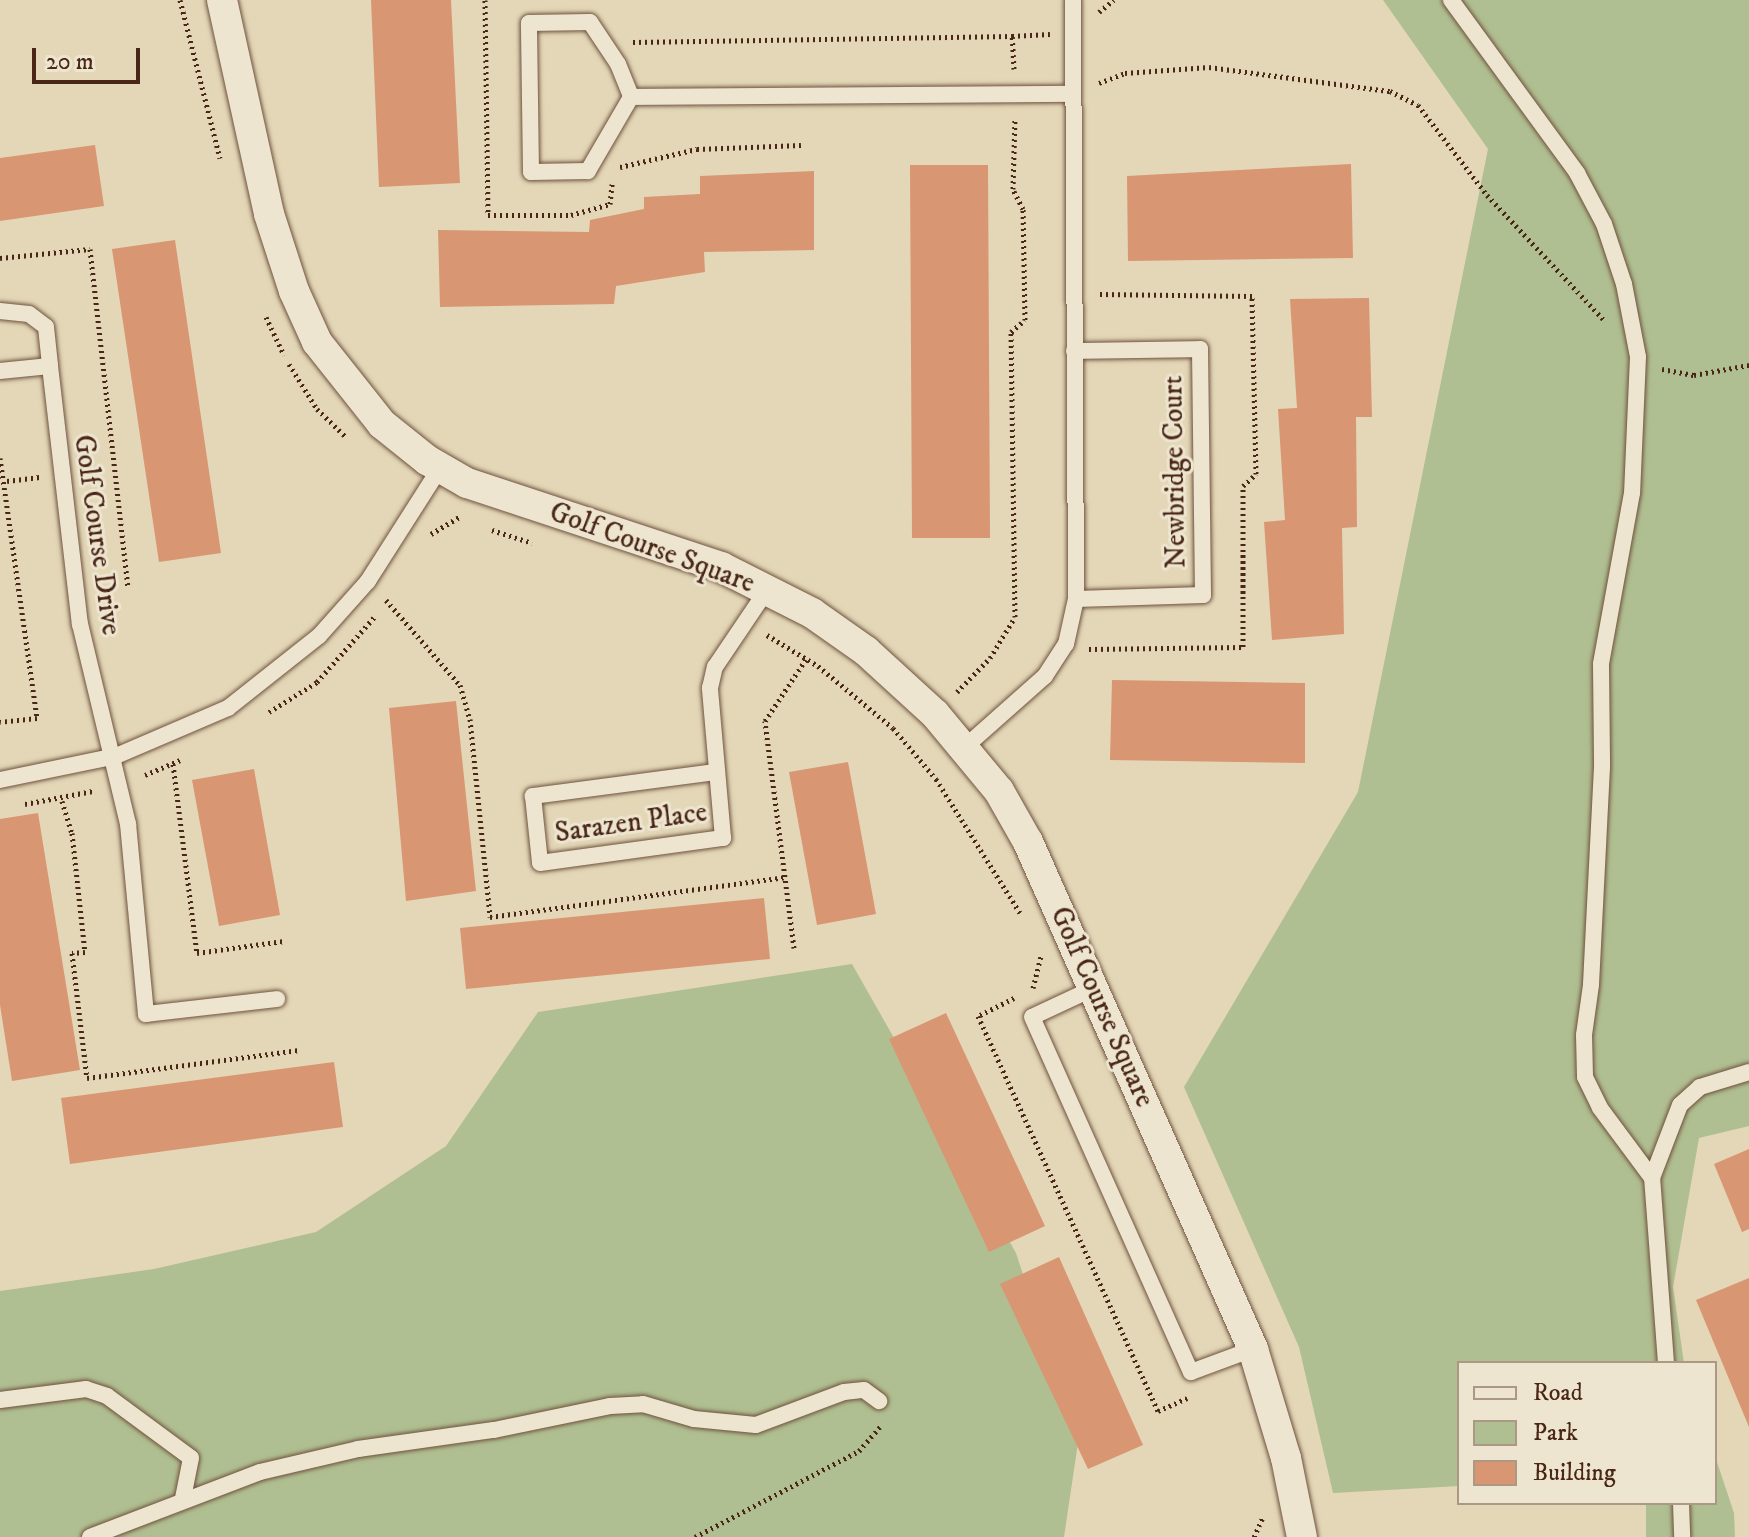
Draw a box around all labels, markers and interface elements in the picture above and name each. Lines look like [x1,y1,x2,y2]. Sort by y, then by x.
scale bar [36,32,144,82]
text: 20 m [46,47,94,77]
street label: Newbridge Court [1157,375,1193,569]
street label: Golf Course Drive [66,433,128,637]
street label: Golf Course Square [545,495,759,601]
street label: Sarazen Place [553,796,709,850]
street label: Golf Course Square [1043,902,1161,1112]
legend [1457,1361,1717,1505]
text: Road [1533,1378,1583,1408]
text: Park [1533,1418,1578,1448]
text: Building [1533,1458,1616,1488]

